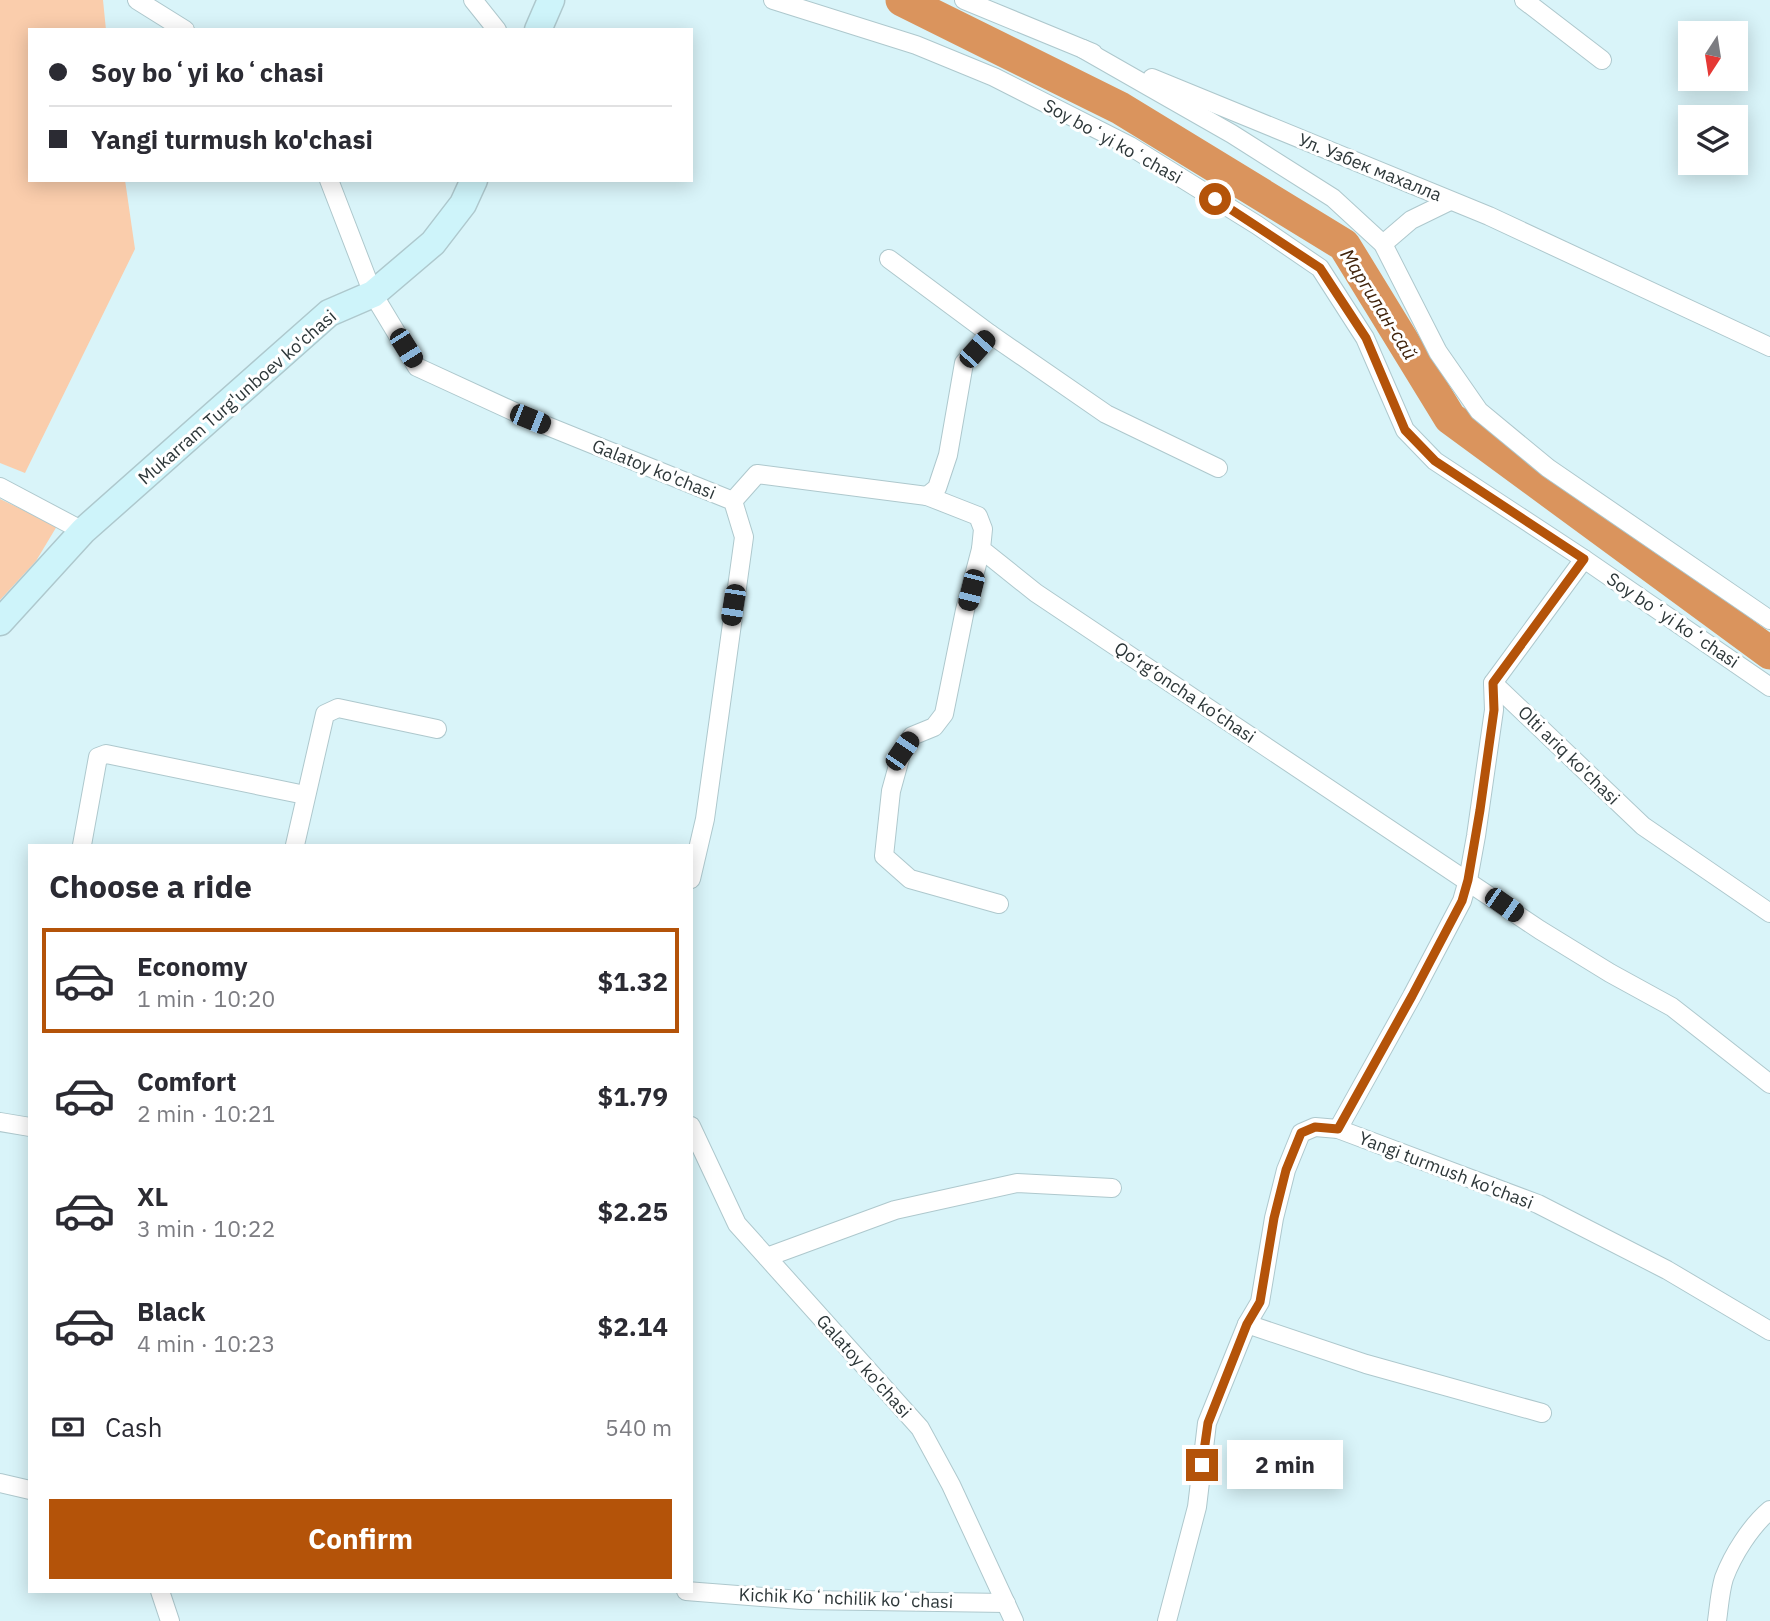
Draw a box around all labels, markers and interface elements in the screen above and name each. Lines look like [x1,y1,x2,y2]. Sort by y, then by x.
north arrow [1678,21,1748,91]
map controls [1678,21,1748,175]
text: Soy boʻyi koʻchasi [91,55,324,89]
street label: Soy boʻyi koʻchasi [1040,93,1186,189]
button: layers [1678,105,1748,175]
text: Yangi turmush ko'chasi [91,122,373,156]
street label: Ул. Узбек махалла [1295,128,1446,206]
route start [1199,183,1231,215]
water label: Маргилан-сай [1335,244,1423,364]
street label: Mukarram Turg'unboev ko'chasi [133,305,341,489]
car [386,325,427,371]
car [956,326,999,372]
car [507,401,554,437]
street label: Galatoy ko'chasi [589,434,719,504]
car [956,567,987,613]
street label: Soy boʻyi koʻchasi [1602,567,1744,673]
car [720,583,747,627]
street label: Qo‘rg‘oncha ko‘chasi [1110,636,1260,748]
street label: Olti ariq ko'chasi [1513,701,1625,809]
car [882,728,923,774]
text: Choose a ride [49,865,252,907]
car [1481,884,1528,926]
icon: car [53,949,116,1012]
text: Economy [137,949,248,983]
text: $1.32 [598,964,668,998]
text: 1 min · 10:20 [137,983,275,1013]
icon: car [53,1064,116,1127]
text: Comfort [137,1064,236,1098]
text: $1.79 [598,1079,668,1113]
text: 2 min · 10:21 [137,1098,275,1128]
street label: Yangi turmush ko'chasi [1355,1126,1537,1214]
icon: car [53,1179,116,1242]
text: XL [137,1179,168,1213]
text: $2.25 [598,1194,668,1228]
text: 3 min · 10:22 [137,1213,275,1243]
icon: car [53,1294,116,1357]
text: Black [137,1294,205,1328]
text: $2.14 [598,1309,668,1343]
street label: Galatoy ko'chasi [812,1310,916,1422]
text: 4 min · 10:23 [137,1328,275,1358]
icon: cash [49,1408,87,1446]
text: Cash [105,1410,162,1444]
text: 540 m [605,1412,672,1442]
callout: 2 min [1226,1440,1342,1490]
route end [1186,1449,1218,1481]
text: 2 min [1255,1449,1315,1479]
button: Confirm [49,1499,672,1579]
street label: Kichik Koʻnchilik koʻchasi [738,1583,954,1613]

